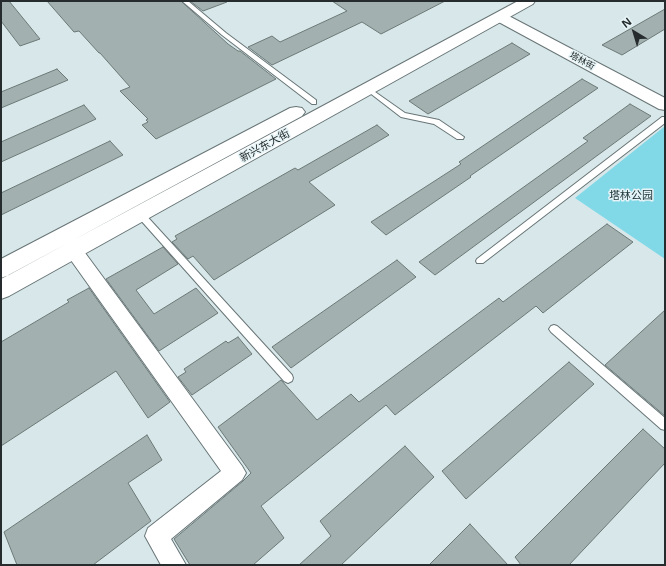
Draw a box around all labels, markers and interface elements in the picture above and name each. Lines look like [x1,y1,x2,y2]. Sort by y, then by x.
north arrow [614,12,654,52]
text: N [618,13,634,31]
street label: 塔林街 [568,50,596,72]
street label: 新兴东大街 [238,127,292,165]
park label: 塔林公园 [609,189,653,203]

